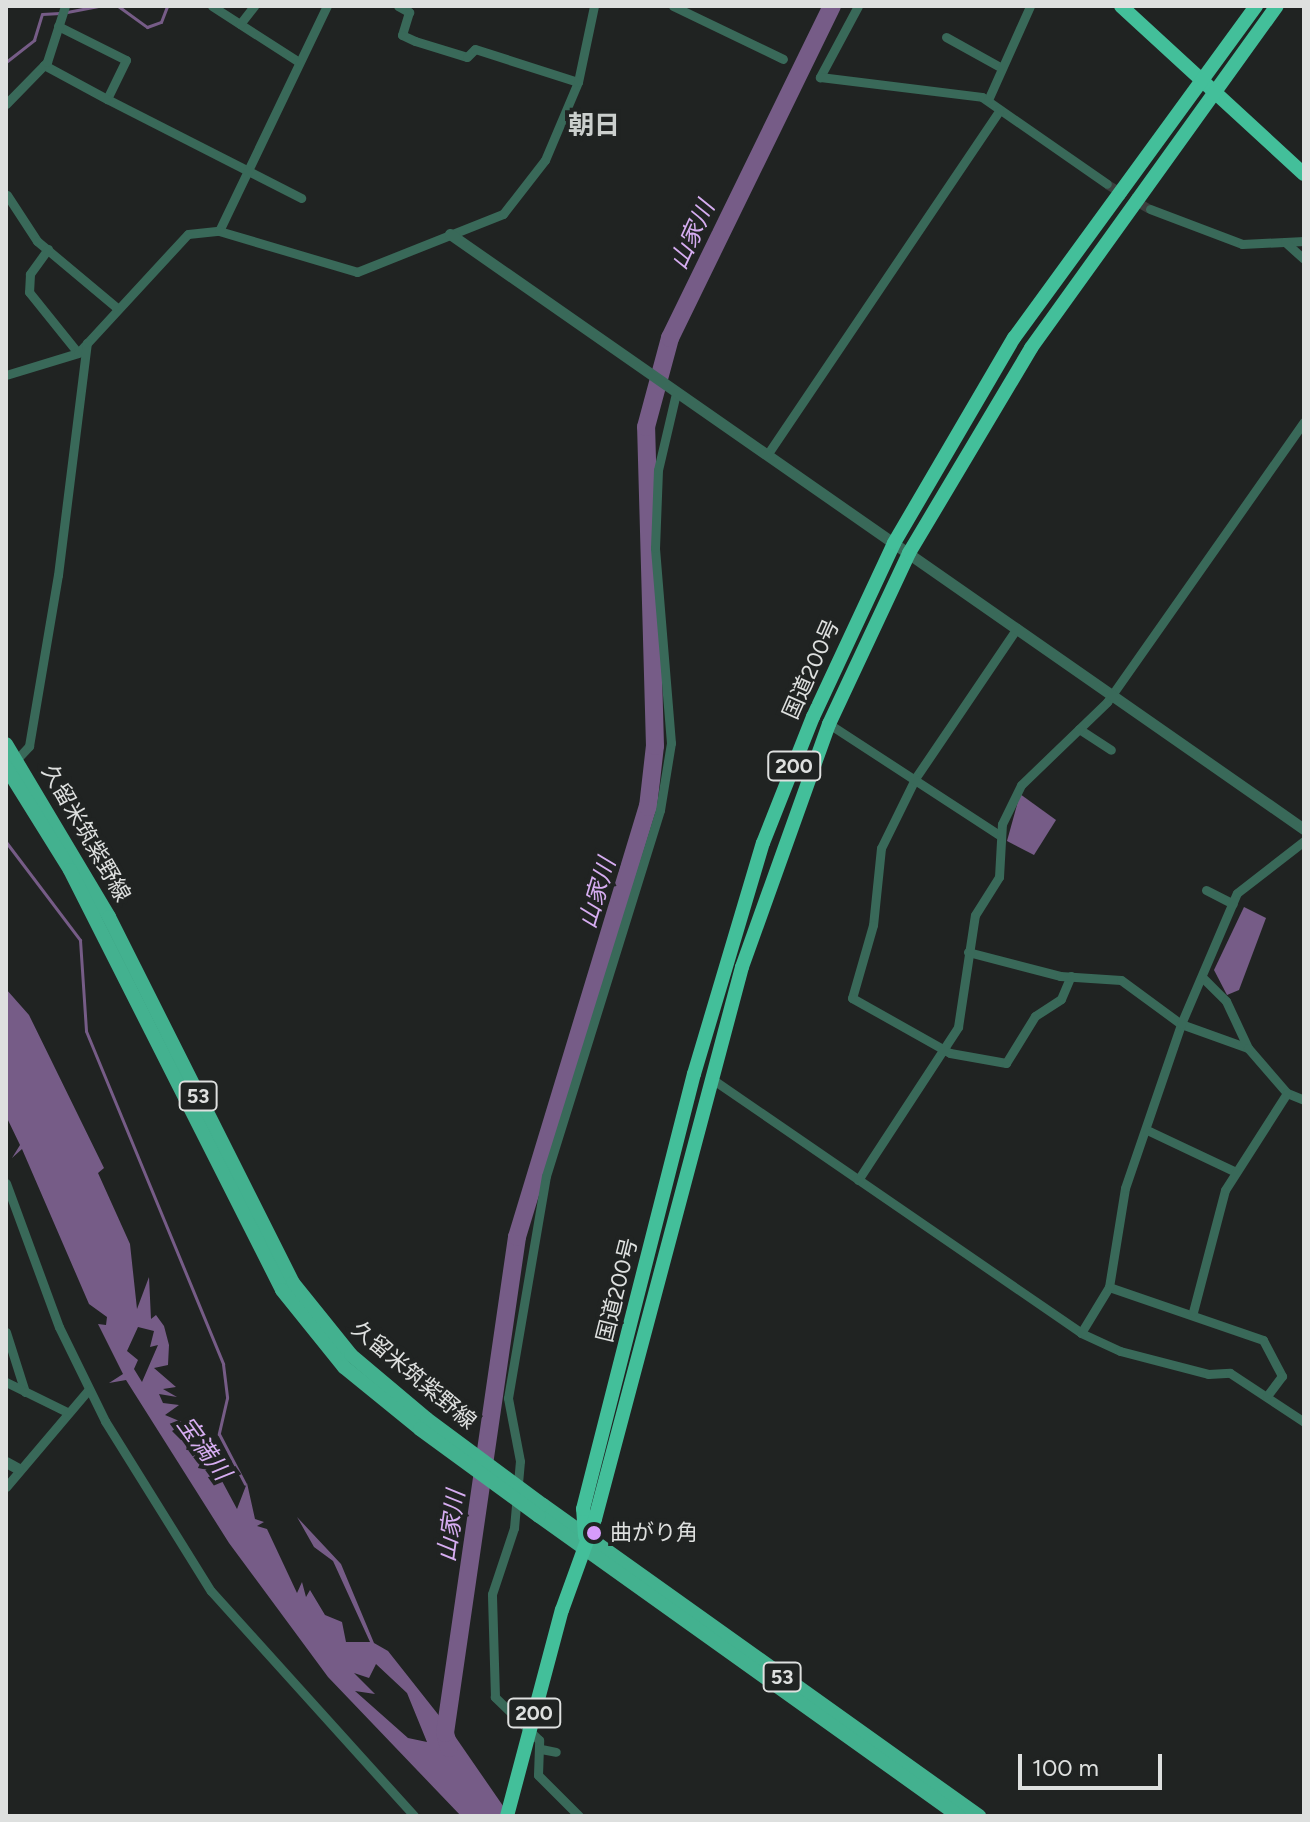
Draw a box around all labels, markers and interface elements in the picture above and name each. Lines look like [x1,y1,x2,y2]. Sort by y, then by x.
district label: 朝日 [568,110,620,142]
water label: 山家川 [664,196,720,274]
street label: 国道200号 [777,615,845,723]
road number: 200 [766,750,822,782]
street label: 久留米筑紫野線 [36,760,136,906]
water label: 山家川 [573,854,621,932]
road number: 53 [178,1080,218,1112]
street label: 国道200号 [591,1235,643,1345]
street label: 久留米筑紫野線 [347,1315,481,1435]
water label: 宝満川 [171,1410,237,1486]
water label: 山家川 [432,1488,470,1564]
place label: 曲がり角 [610,1520,698,1546]
marker: 曲がり角 [585,1524,603,1542]
road number: 53 [762,1661,802,1693]
road number: 200 [506,1697,562,1729]
scale bar [1022,1738,1166,1788]
text: 100 m [1032,1753,1099,1782]

